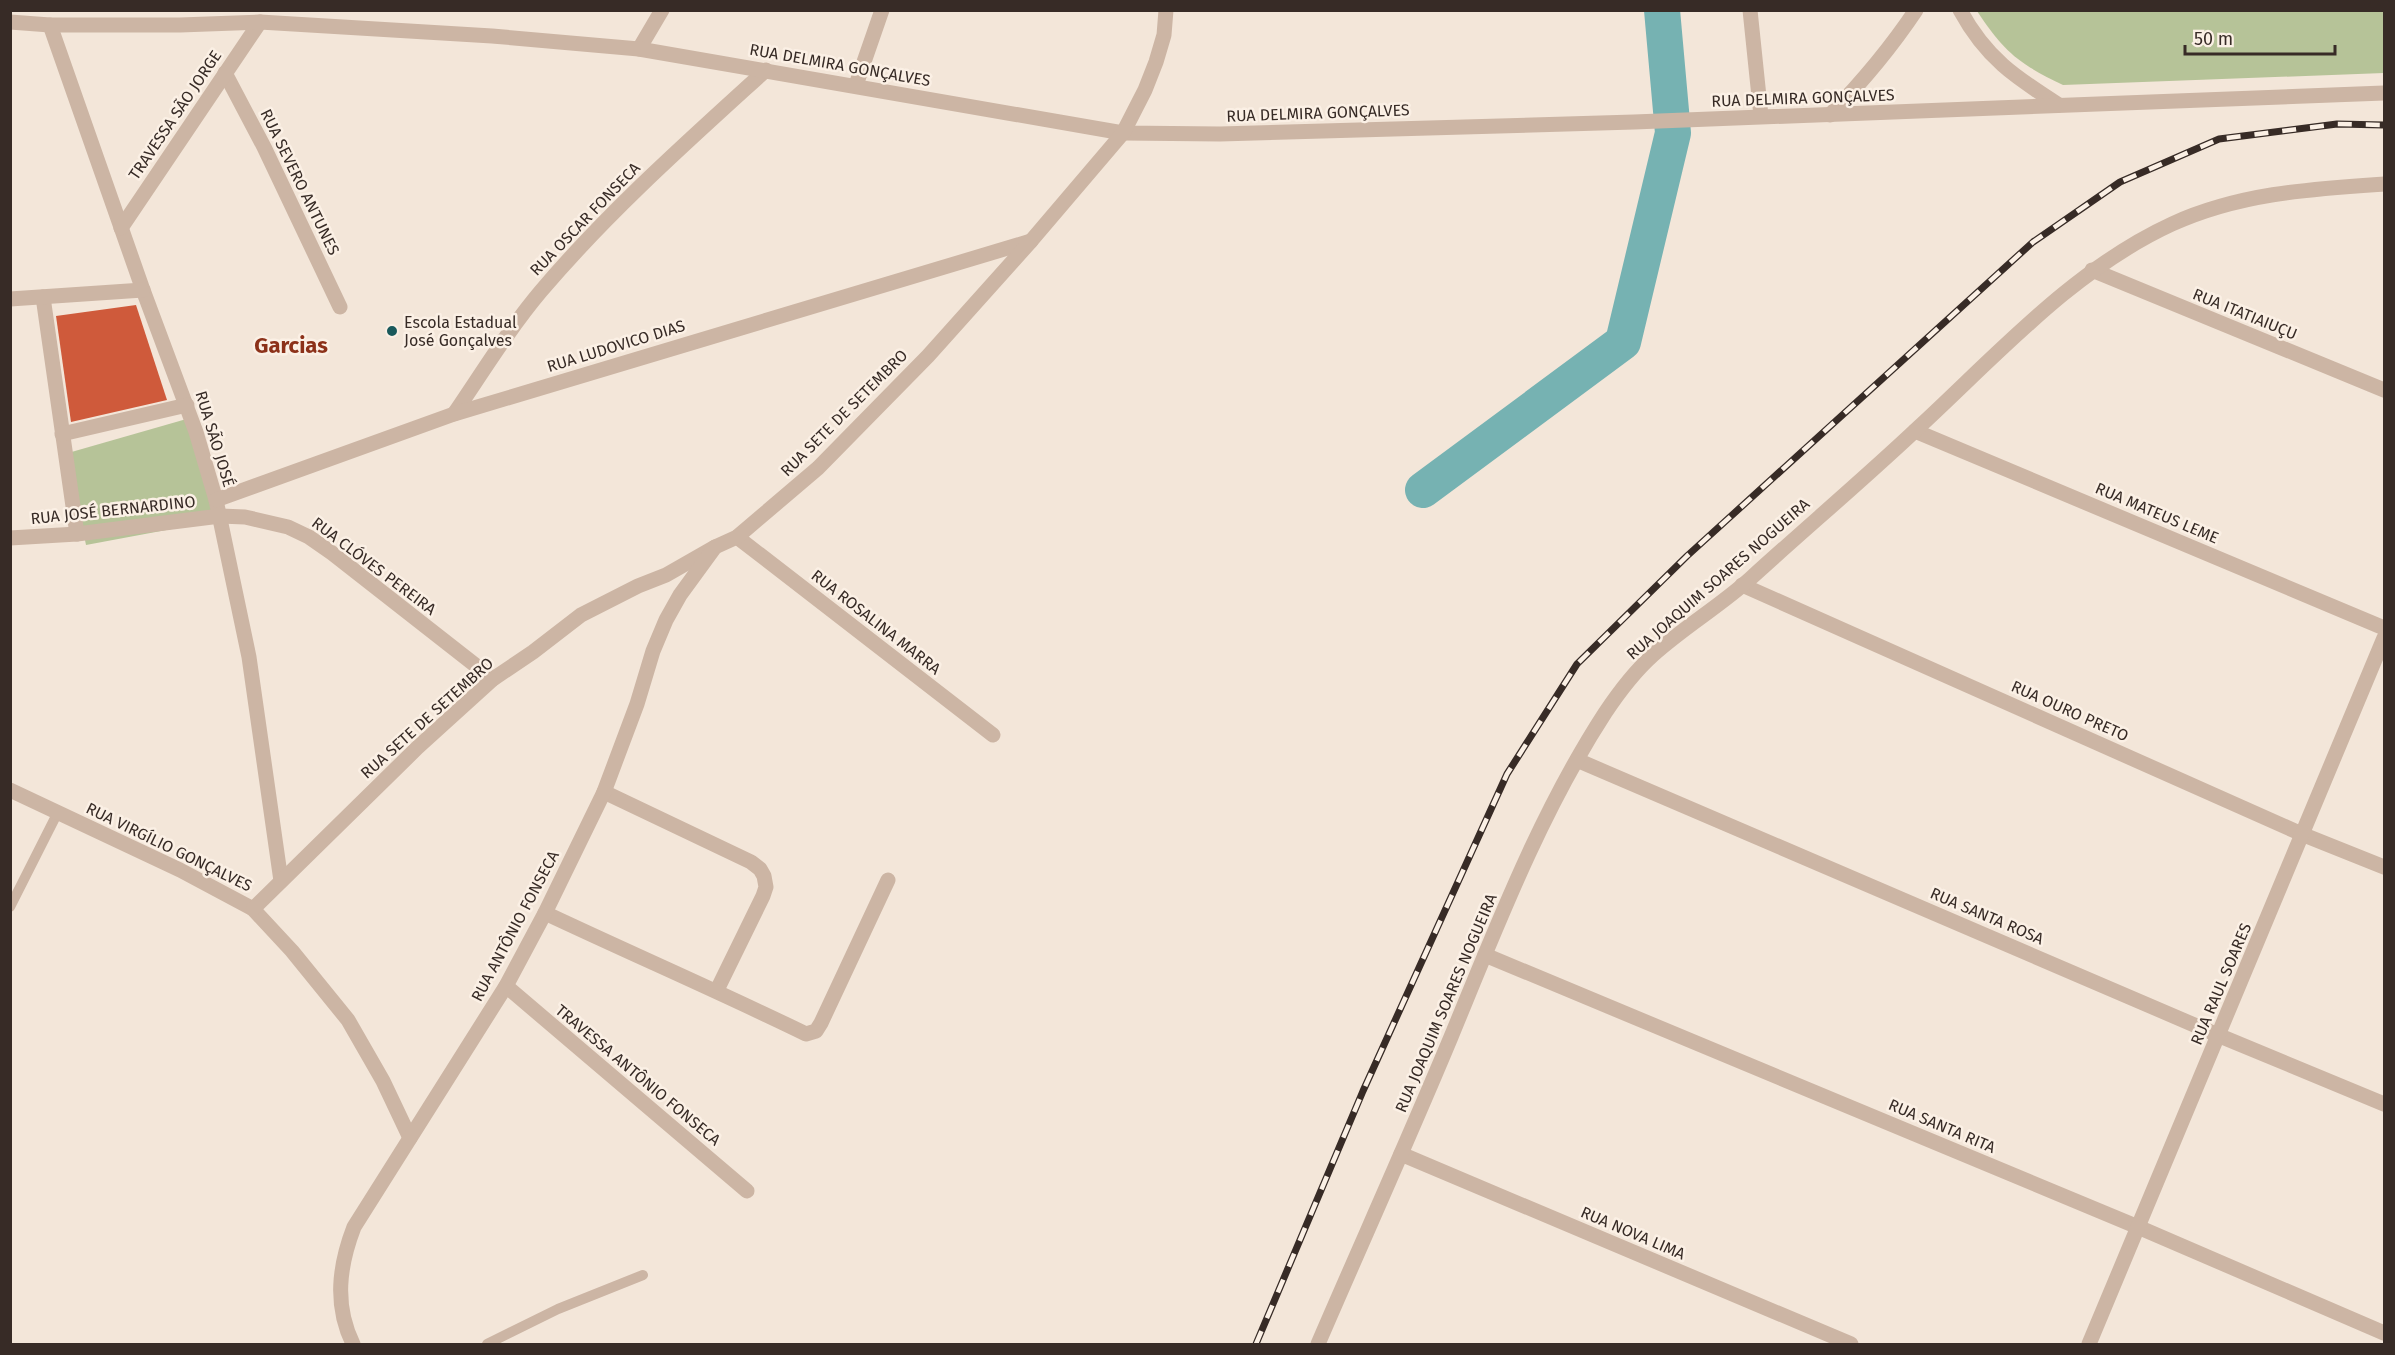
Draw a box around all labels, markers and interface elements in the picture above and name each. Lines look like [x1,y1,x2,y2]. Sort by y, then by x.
scale bar [2185,18,2335,56]
text: 50 m [2194,28,2233,50]
street label: RUA DELMIRA GONÇALVES [748,40,932,91]
street label: TRAVESSA SÃO JORGE [125,47,225,183]
street label: RUA DELMIRA GONÇALVES [1711,85,1895,112]
street label: RUA DELMIRA GONÇALVES [1226,100,1410,127]
street label: RUA SEVERO ANTUNES [256,106,344,258]
street label: RUA OSCAR FONSECA [526,158,645,280]
street label: RUA ITATIAIUÇU [2190,284,2300,344]
place label: Escola Estadual José Gonçalves [404,313,517,351]
street label: RUA LUDOVICO DIAS [545,316,688,376]
marker: Escola Estadual José Gonçalves [385,324,399,338]
district label: Garcias [254,332,328,359]
street label: RUA SETE DE SETEMBRO [777,346,911,480]
street label: RUA SÃO JOSÉ [191,388,240,489]
street label: RUA MATEUS LEME [2093,478,2221,548]
street label: RUA JOSÉ BERNARDINO [30,491,196,528]
street label: RUA JOAQUIM SOARES NOGUEIRA [1623,494,1814,664]
street label: RUA CLÓVES PEREIRA [308,512,441,619]
street label: RUA ROSALINA MARRA [808,566,945,679]
street label: RUA SETE DE SETEMBRO [357,653,497,783]
street label: RUA OURO PRETO [2008,677,2132,745]
street label: RUA VIRGÍLIO GONÇALVES [82,798,256,897]
street label: RUA ANTÔNIO FONSECA [466,846,563,1005]
street label: RUA SANTA ROSA [1927,884,2047,949]
street label: RUA JOAQUIM SOARES NOGUEIRA [1391,890,1501,1115]
street label: RUA RAUL SOARES [2187,920,2255,1048]
street label: TRAVESSA ANTÔNIO FONSECA [552,1000,726,1150]
street label: RUA SANTA RITA [1886,1095,1999,1157]
street label: RUA NOVA LIMA [1578,1202,1689,1264]

